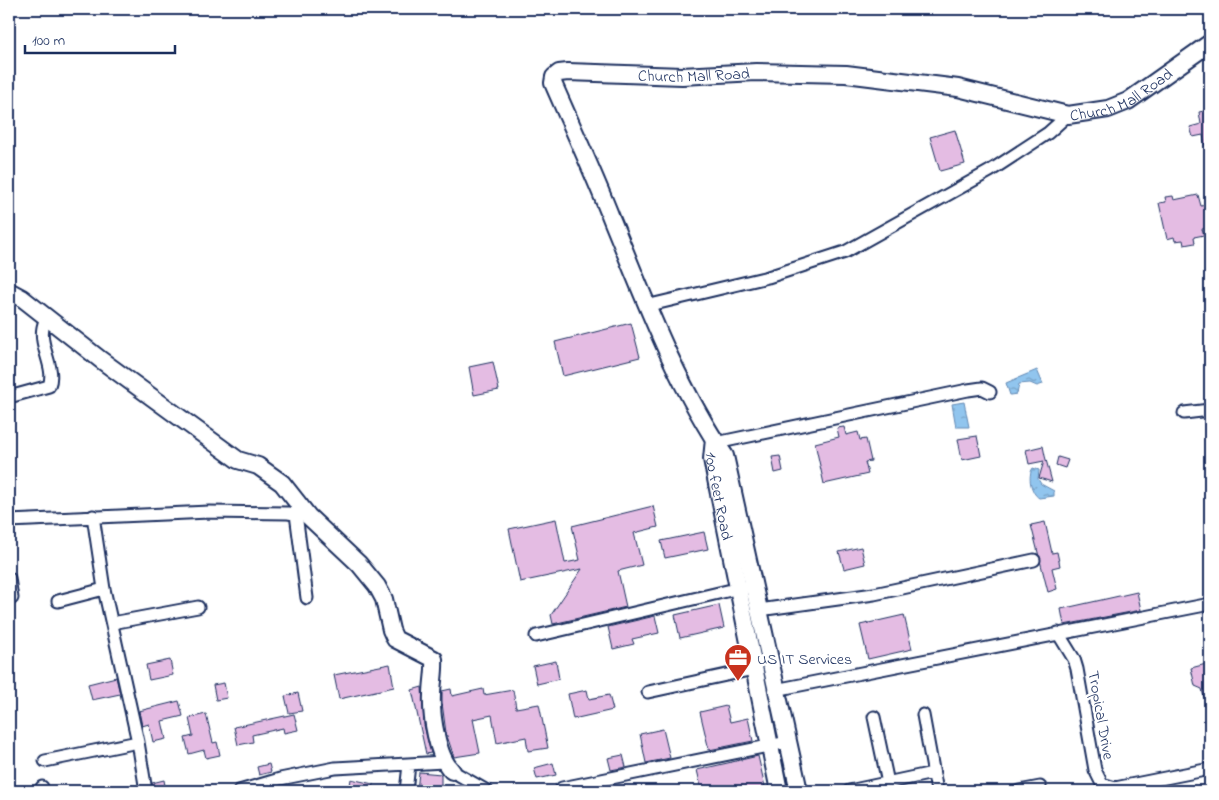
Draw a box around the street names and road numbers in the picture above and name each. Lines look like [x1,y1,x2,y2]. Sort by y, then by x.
street label: Church Mall Road [638,62,751,90]
street label: Church Mall Road [1068,63,1178,129]
street label: 100 feet Road [698,451,738,543]
street label: Tropical Drive [1080,669,1120,763]

